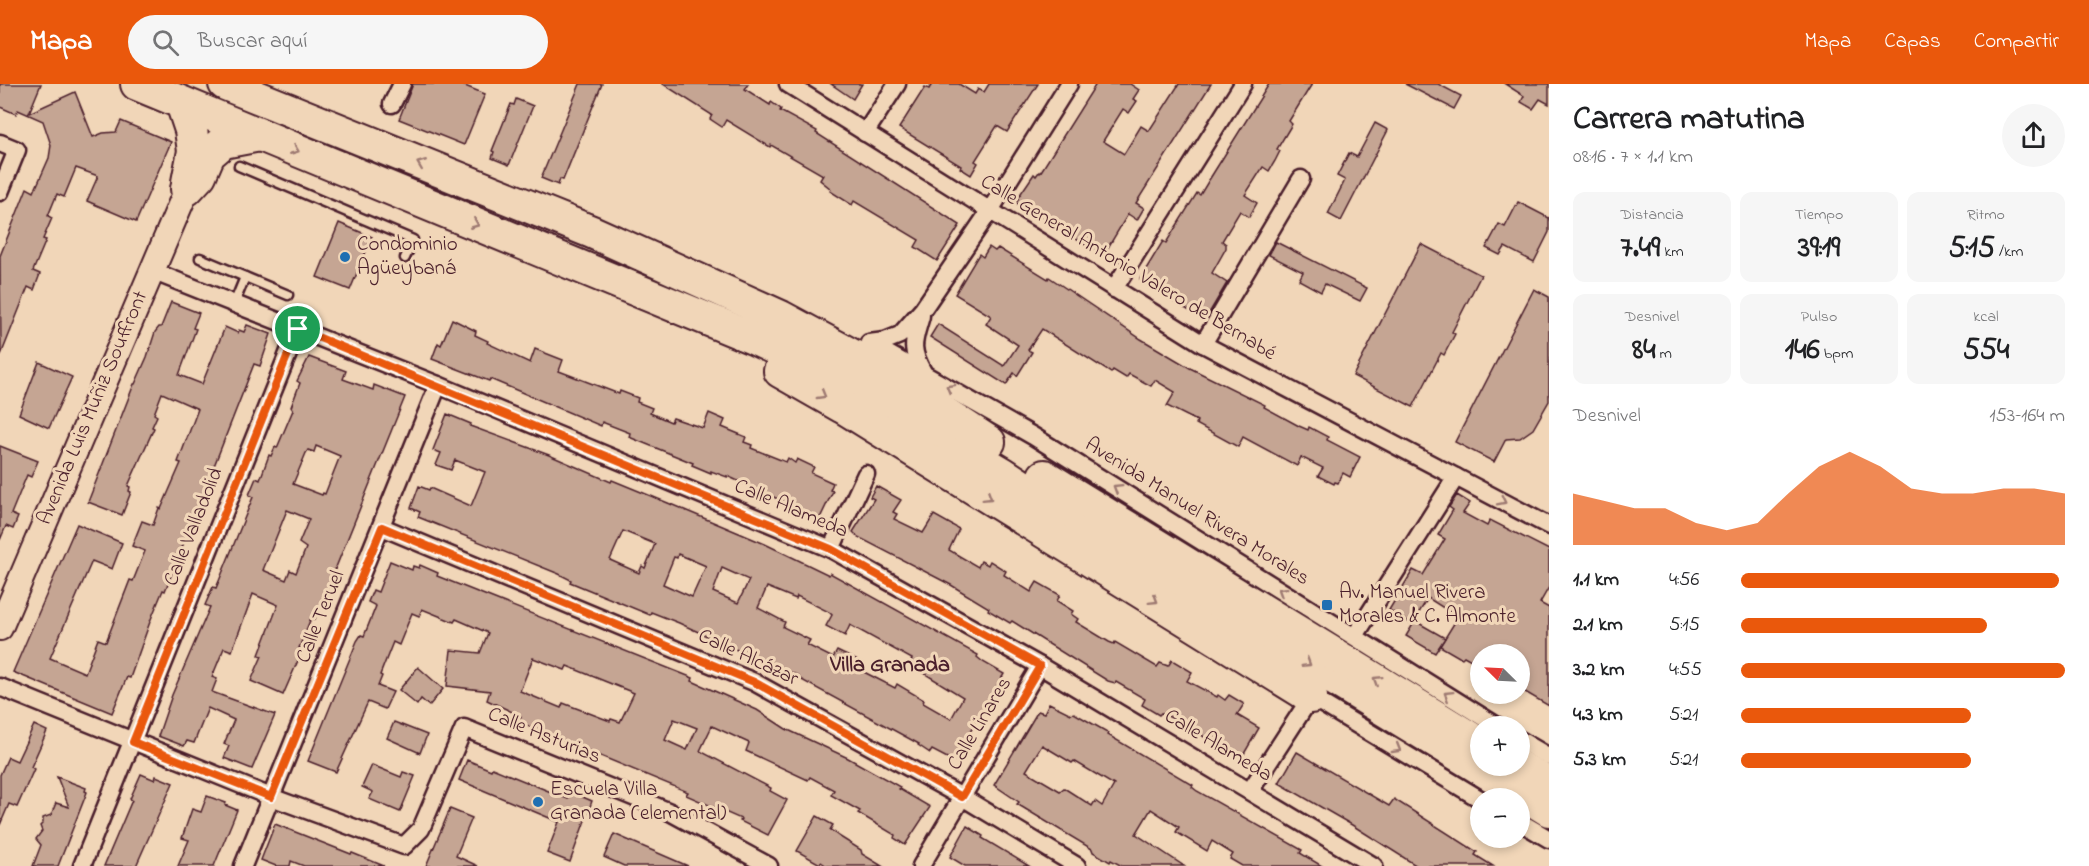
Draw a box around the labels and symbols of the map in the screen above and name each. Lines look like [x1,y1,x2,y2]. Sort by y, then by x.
one-way arrow [289,143,300,155]
one-way arrow [416,158,427,171]
street label: Calle General Antonio Valero de Bernabé [974,167,1282,369]
one-way arrow [470,216,480,229]
place label: Condominio Agüeybaná [357,230,458,286]
marker: Condominio Agüeybaná [338,250,352,264]
street label: Avenida Luis Muñiz Souffront [30,286,156,530]
pin [272,303,323,354]
one-way arrow [946,383,956,395]
one-way arrow [816,388,826,399]
street label: Avenida Manuel Rivera Morales [1079,430,1315,594]
street label: Calle Valladolid [157,463,231,591]
street label: Calle Alameda [729,472,853,546]
one-way arrow [1113,484,1123,496]
one-way arrow [982,490,992,502]
one-way arrow [1496,494,1507,506]
street label: Calle Teruel [289,566,353,668]
place label: Av. Manuel Rivera Morales & C. Almonte [1339,578,1516,632]
one-way arrow [1278,587,1288,599]
one-way arrow [1148,592,1158,604]
marker: Av. Manuel Rivera Morales & C. Almonte [1320,598,1334,612]
street label: Calle Alcázar [693,622,804,695]
north arrow [1470,644,1530,704]
district label: Villa Granada [829,650,950,682]
one-way arrow [1301,656,1311,668]
street label: Calle Linares [940,672,1020,776]
one-way arrow [1373,676,1383,688]
one-way arrow [1443,691,1454,702]
street label: Calle Asturias [483,700,605,772]
street label: Calle Alameda [1158,702,1278,790]
one-way arrow [1391,741,1401,753]
place label: Escuela Villa Granada (elemental) [550,775,726,829]
marker: Escuela Villa Granada (elemental) [531,795,545,809]

